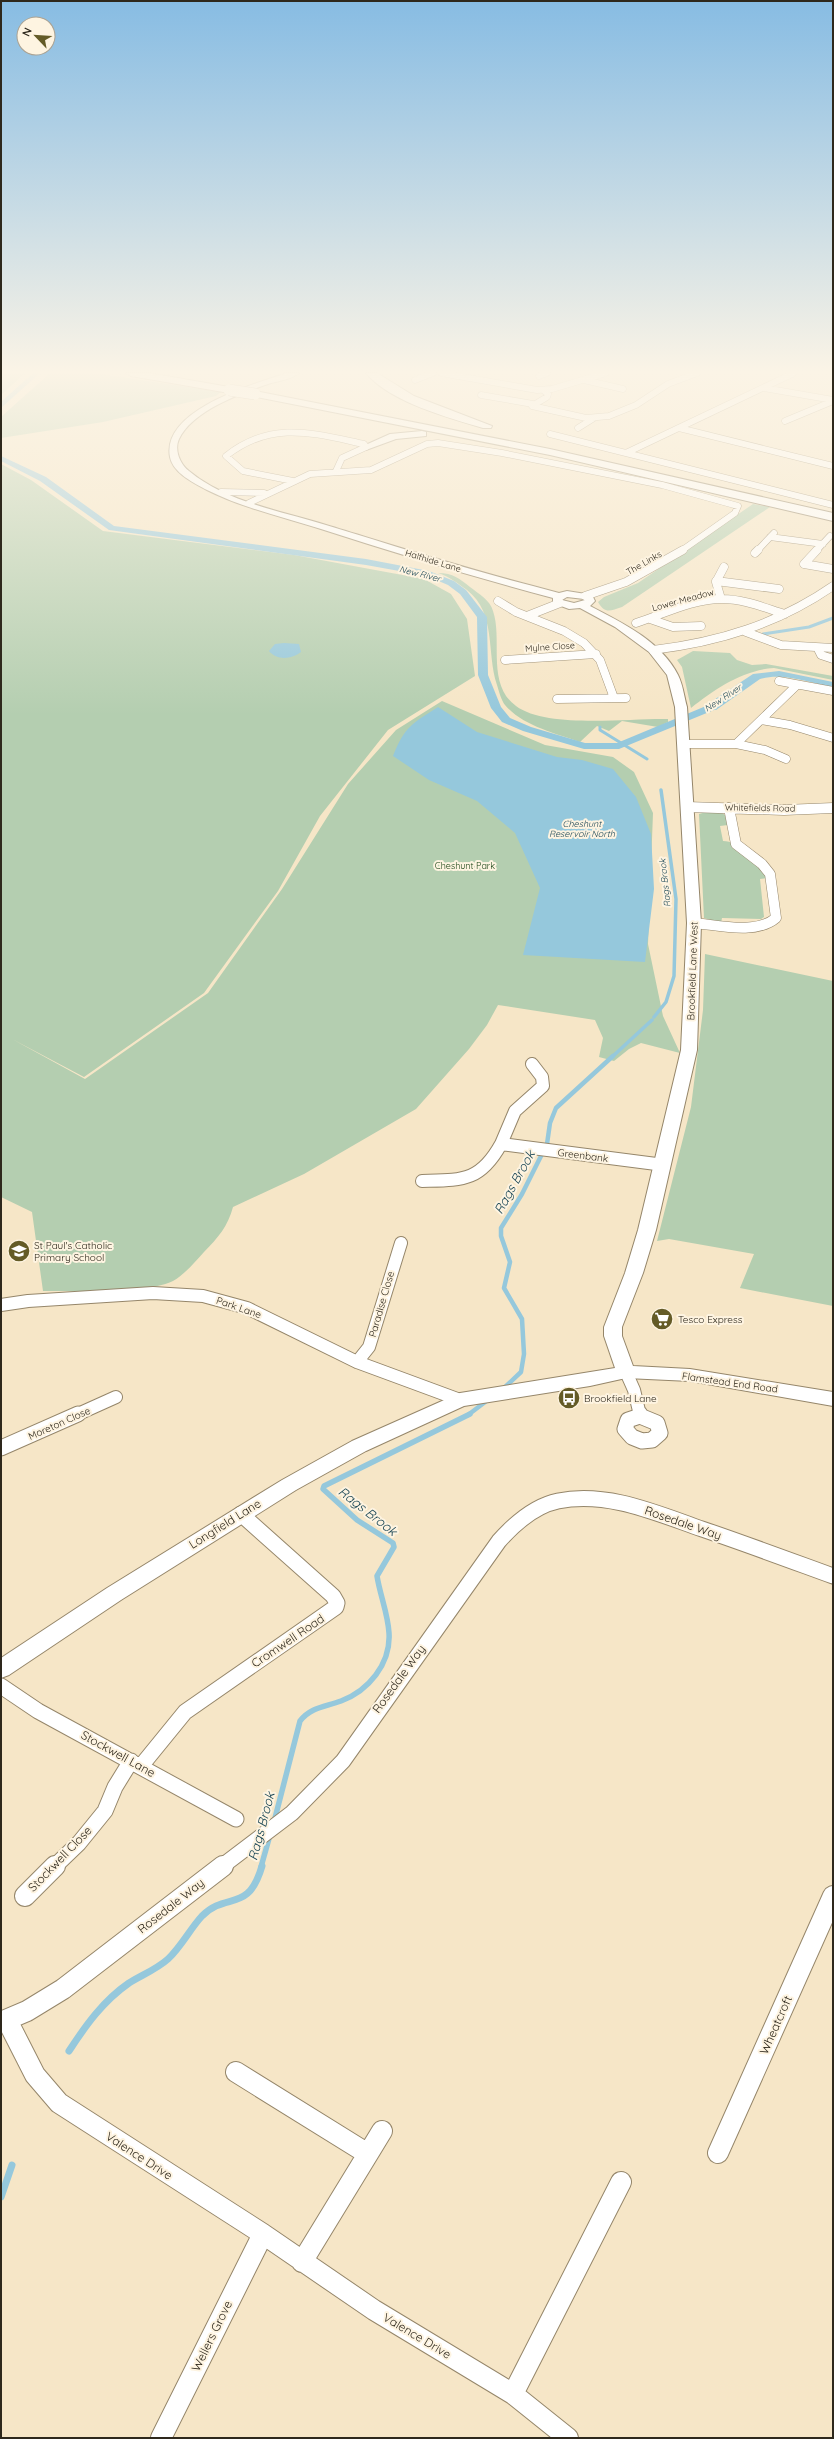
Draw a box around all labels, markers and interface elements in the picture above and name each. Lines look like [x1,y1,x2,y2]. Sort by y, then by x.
north arrow [16,16,56,56]
text: N [19,25,35,38]
street label: Halfhide Lane [404,547,462,574]
street label: The Links [624,548,663,577]
water label: New River [398,563,443,584]
street label: Lower Meadow [651,586,715,613]
street label: Mylne Close [525,639,575,654]
water label: New River [702,681,745,714]
street label: Whitefields Road [725,801,795,814]
water label: Cheshunt Reservoir North [549,818,616,839]
water label: Rags Brook [656,857,673,908]
park label: Cheshunt Park [435,860,495,871]
street label: Brookfield Lane West [684,921,701,1021]
street label: Greenbank [557,1146,609,1165]
water label: Rags Brook [490,1147,538,1217]
school or university icon: St Paul's Catholic Primary School [6,1238,32,1264]
place label: St Paul's Catholic Primary School [34,1239,112,1264]
street label: Paradise Close [366,1269,397,1339]
street label: Park Lane [215,1294,263,1321]
supermarket icon: Tesco Express [649,1306,675,1332]
place label: Tesco Express [678,1313,743,1326]
street label: Flamstead End Road [681,1369,779,1396]
bus stop icon: Brookfield Lane [556,1385,582,1411]
place label: Brookfield Lane [584,1392,657,1405]
street label: Moreton Close [26,1404,93,1443]
water label: Rags Brook [335,1483,401,1540]
street label: Longfield Lane [186,1495,264,1552]
street label: Rosedale Way [643,1502,724,1543]
street label: Cromwell Road [248,1611,327,1671]
street label: Rosedale Way [369,1642,428,1716]
street label: Stockwell Lane [78,1727,158,1780]
water label: Rags Brook [244,1789,278,1862]
street label: Stockwell Close [25,1823,95,1895]
street label: Rosedale Way [134,1875,207,1936]
street label: Wheatcroft [756,1993,795,2057]
street label: Valence Drive [103,2128,176,2183]
street label: Wellers Grove [188,2298,235,2374]
street label: Valence Drive [381,2309,454,2362]

